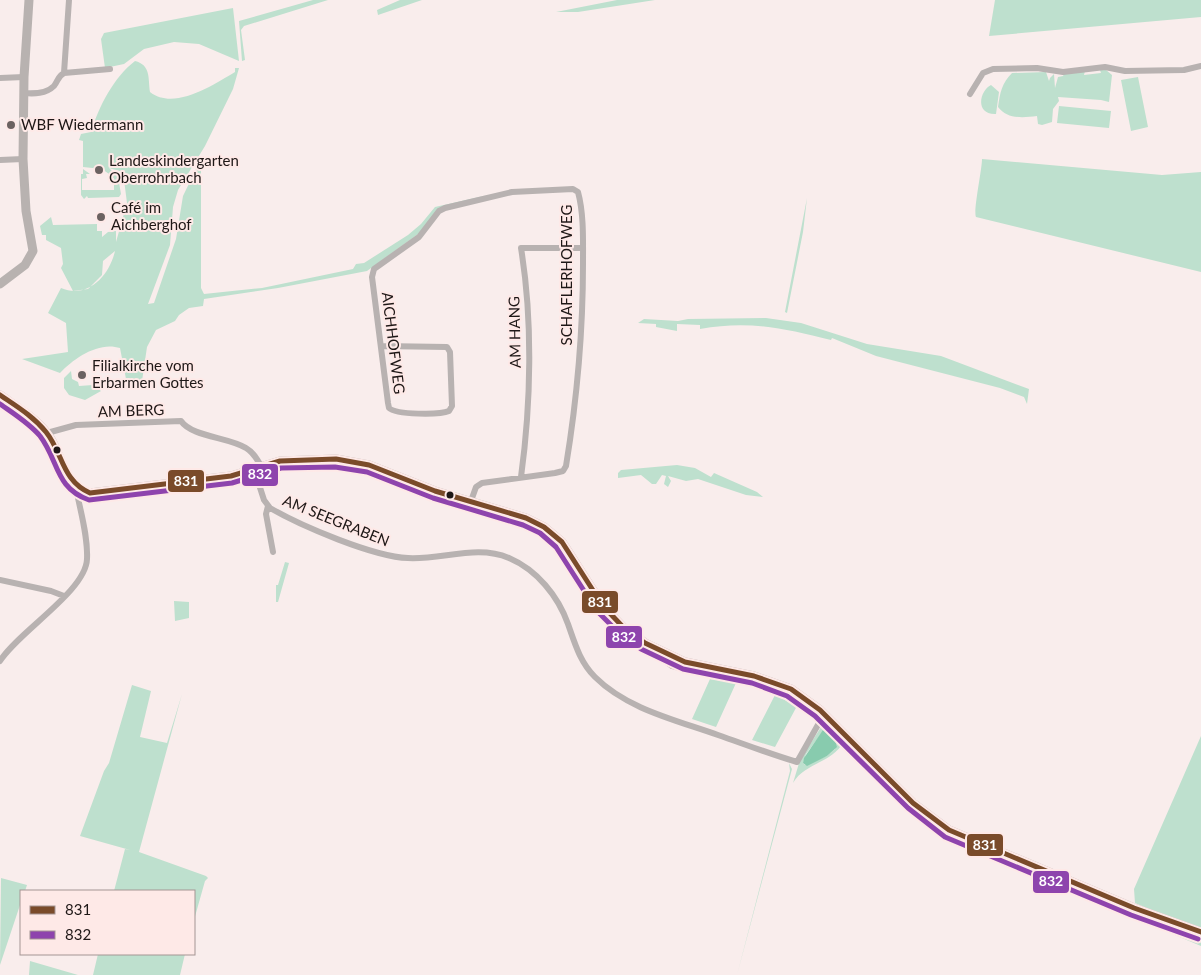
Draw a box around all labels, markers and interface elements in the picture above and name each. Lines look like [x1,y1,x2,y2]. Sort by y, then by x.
place label: WBF Wiedermann [21,115,143,133]
marker: WBF Wiedermann [5,119,17,131]
place label: Landeskindergarten Oberrohrbach [109,151,239,186]
marker: Landeskindergarten Oberrohrbach [93,164,105,176]
place label: Café im Aichberghof [111,198,192,233]
street label: SCHAFLERHOFWEG [557,205,575,345]
marker: Café im Aichberghof [95,211,107,223]
street label: AICHHOFWEG [379,291,409,395]
street label: AM HANG [504,296,524,368]
place label: Filialkirche vom Erbarmen Gottes [92,356,204,391]
marker: Filialkirche vom Erbarmen Gottes [76,369,88,381]
street label: AM BERG [97,400,165,420]
unlabelled marker [52,445,62,455]
line badge: 832 [241,463,279,487]
text: 832 [248,465,272,482]
line badge: 831 [167,469,205,493]
text: 831 [174,472,198,489]
street label: AM SEEGRABEN [280,490,392,550]
unlabelled marker [445,490,455,500]
line badge: 831 [581,590,619,614]
text: 831 [588,593,612,610]
line badge: 832 [605,625,643,649]
text: 832 [612,628,636,645]
line badge: 831 [966,833,1004,857]
text: 831 [973,836,997,853]
line badge: 832 [1032,870,1070,894]
text: 832 [1039,872,1063,889]
legend [20,890,195,955]
text: 831 [65,900,91,918]
text: 832 [65,925,91,943]

